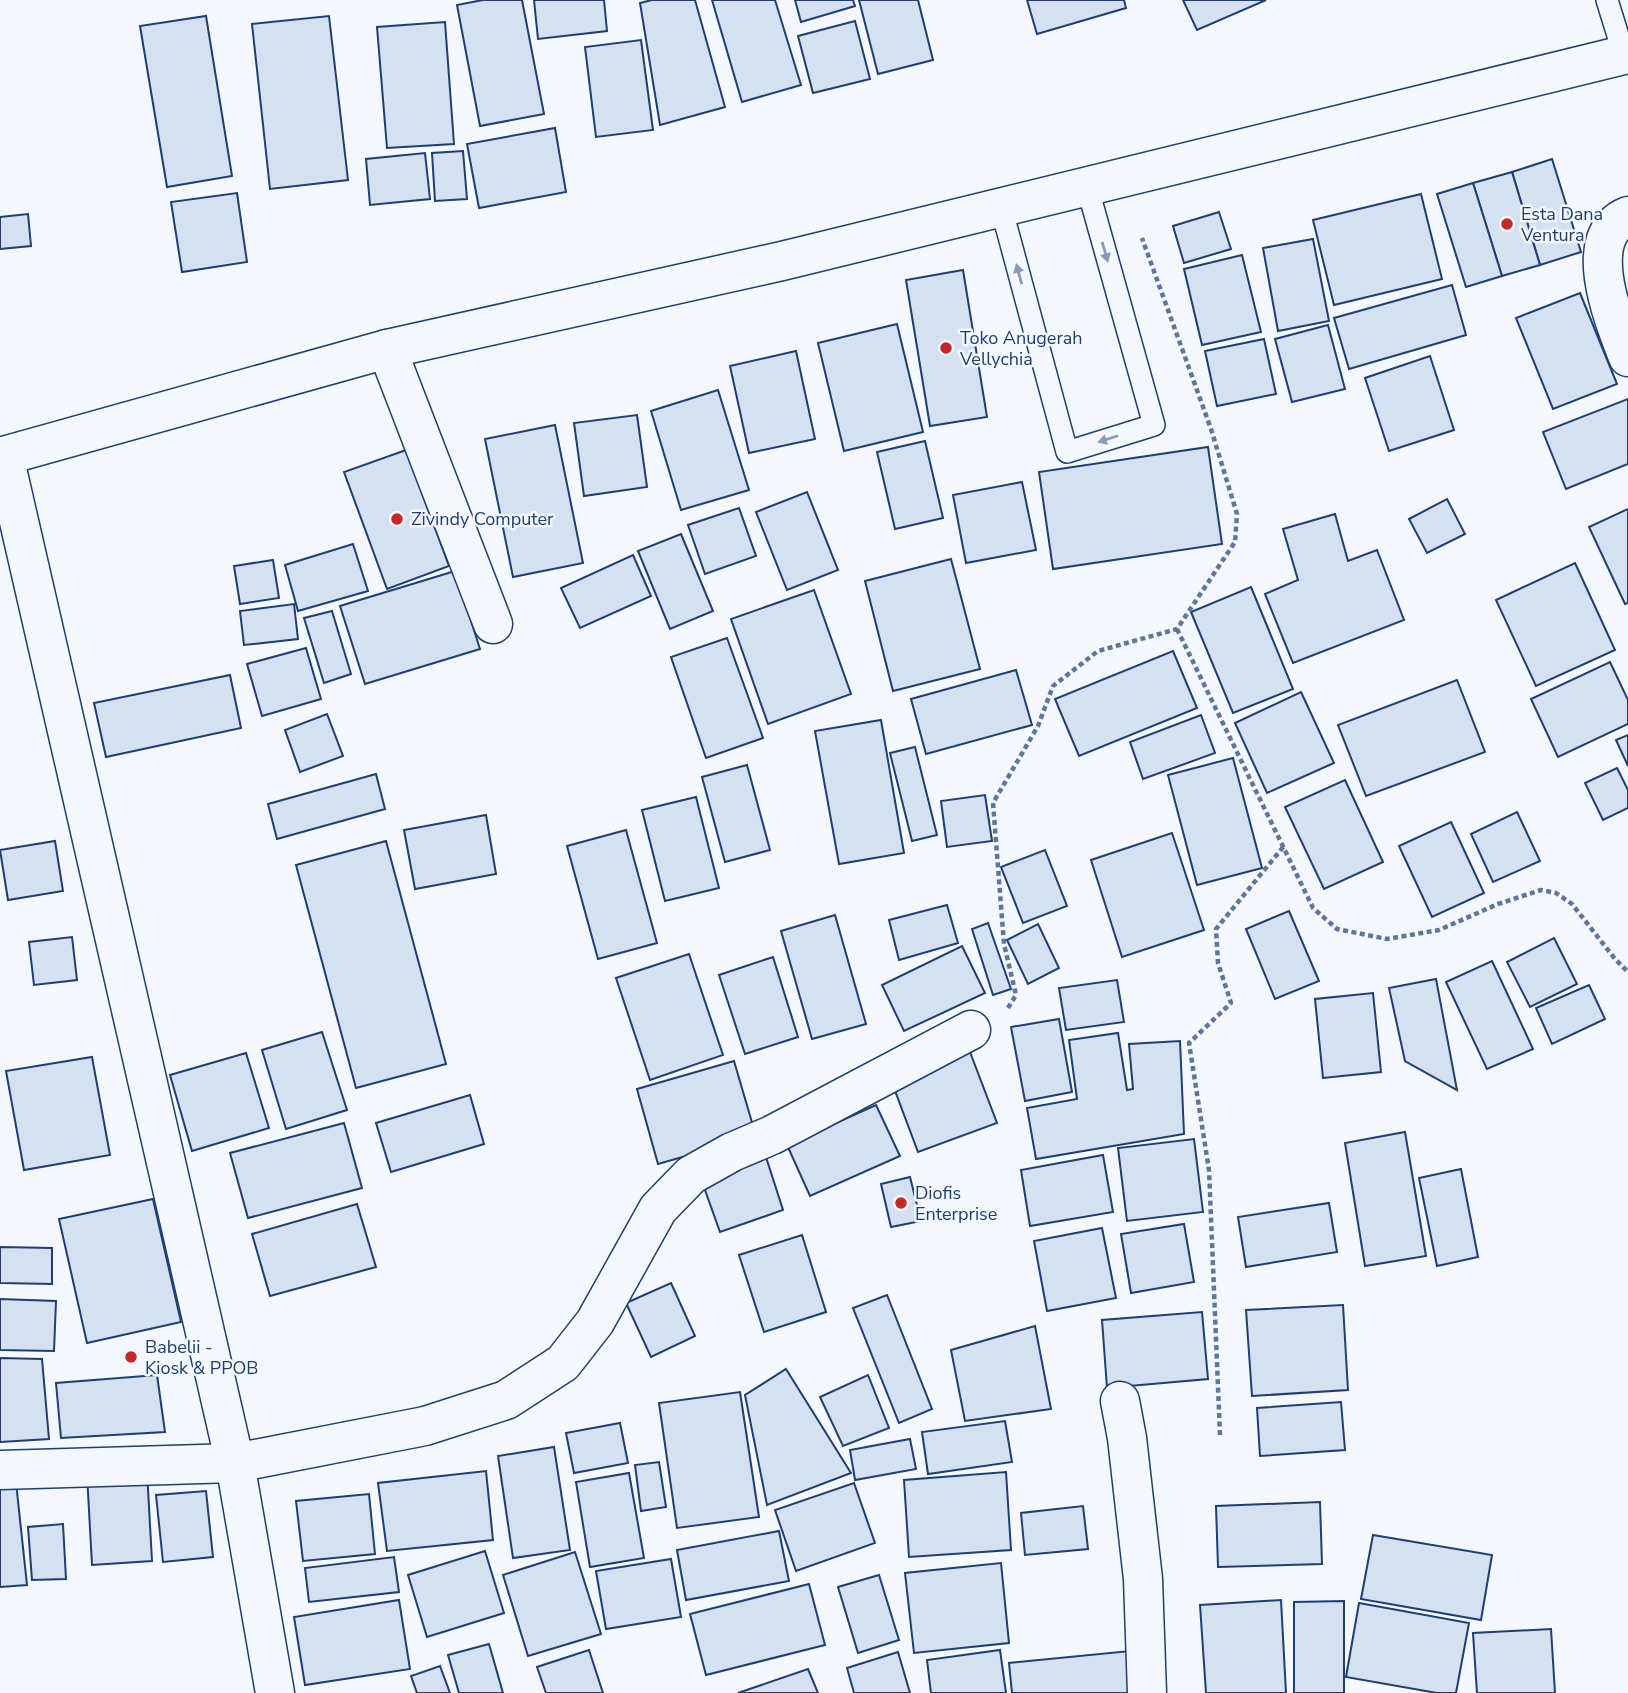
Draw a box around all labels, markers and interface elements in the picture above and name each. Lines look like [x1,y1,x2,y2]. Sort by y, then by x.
place label: Esta Dana Ventura [1520,202,1603,247]
marker: Esta Dana Ventura [1499,216,1515,232]
one-way arrow [1100,241,1111,263]
one-way arrow [1013,263,1024,285]
place label: Toko Anugerah Vellychia [959,326,1083,371]
marker: Toko Anugerah Vellychia [938,340,954,356]
one-way arrow [1097,435,1118,445]
place label: Zivindy Computer [411,507,554,531]
marker: Zivindy Computer [389,511,405,527]
place label: Diofis Enterprise [915,1181,997,1226]
marker: Diofis Enterprise [893,1195,909,1211]
place label: Babelii - Kiosk & PPOB [145,1335,258,1380]
marker: Babelii - Kiosk & PPOB [123,1349,139,1365]

